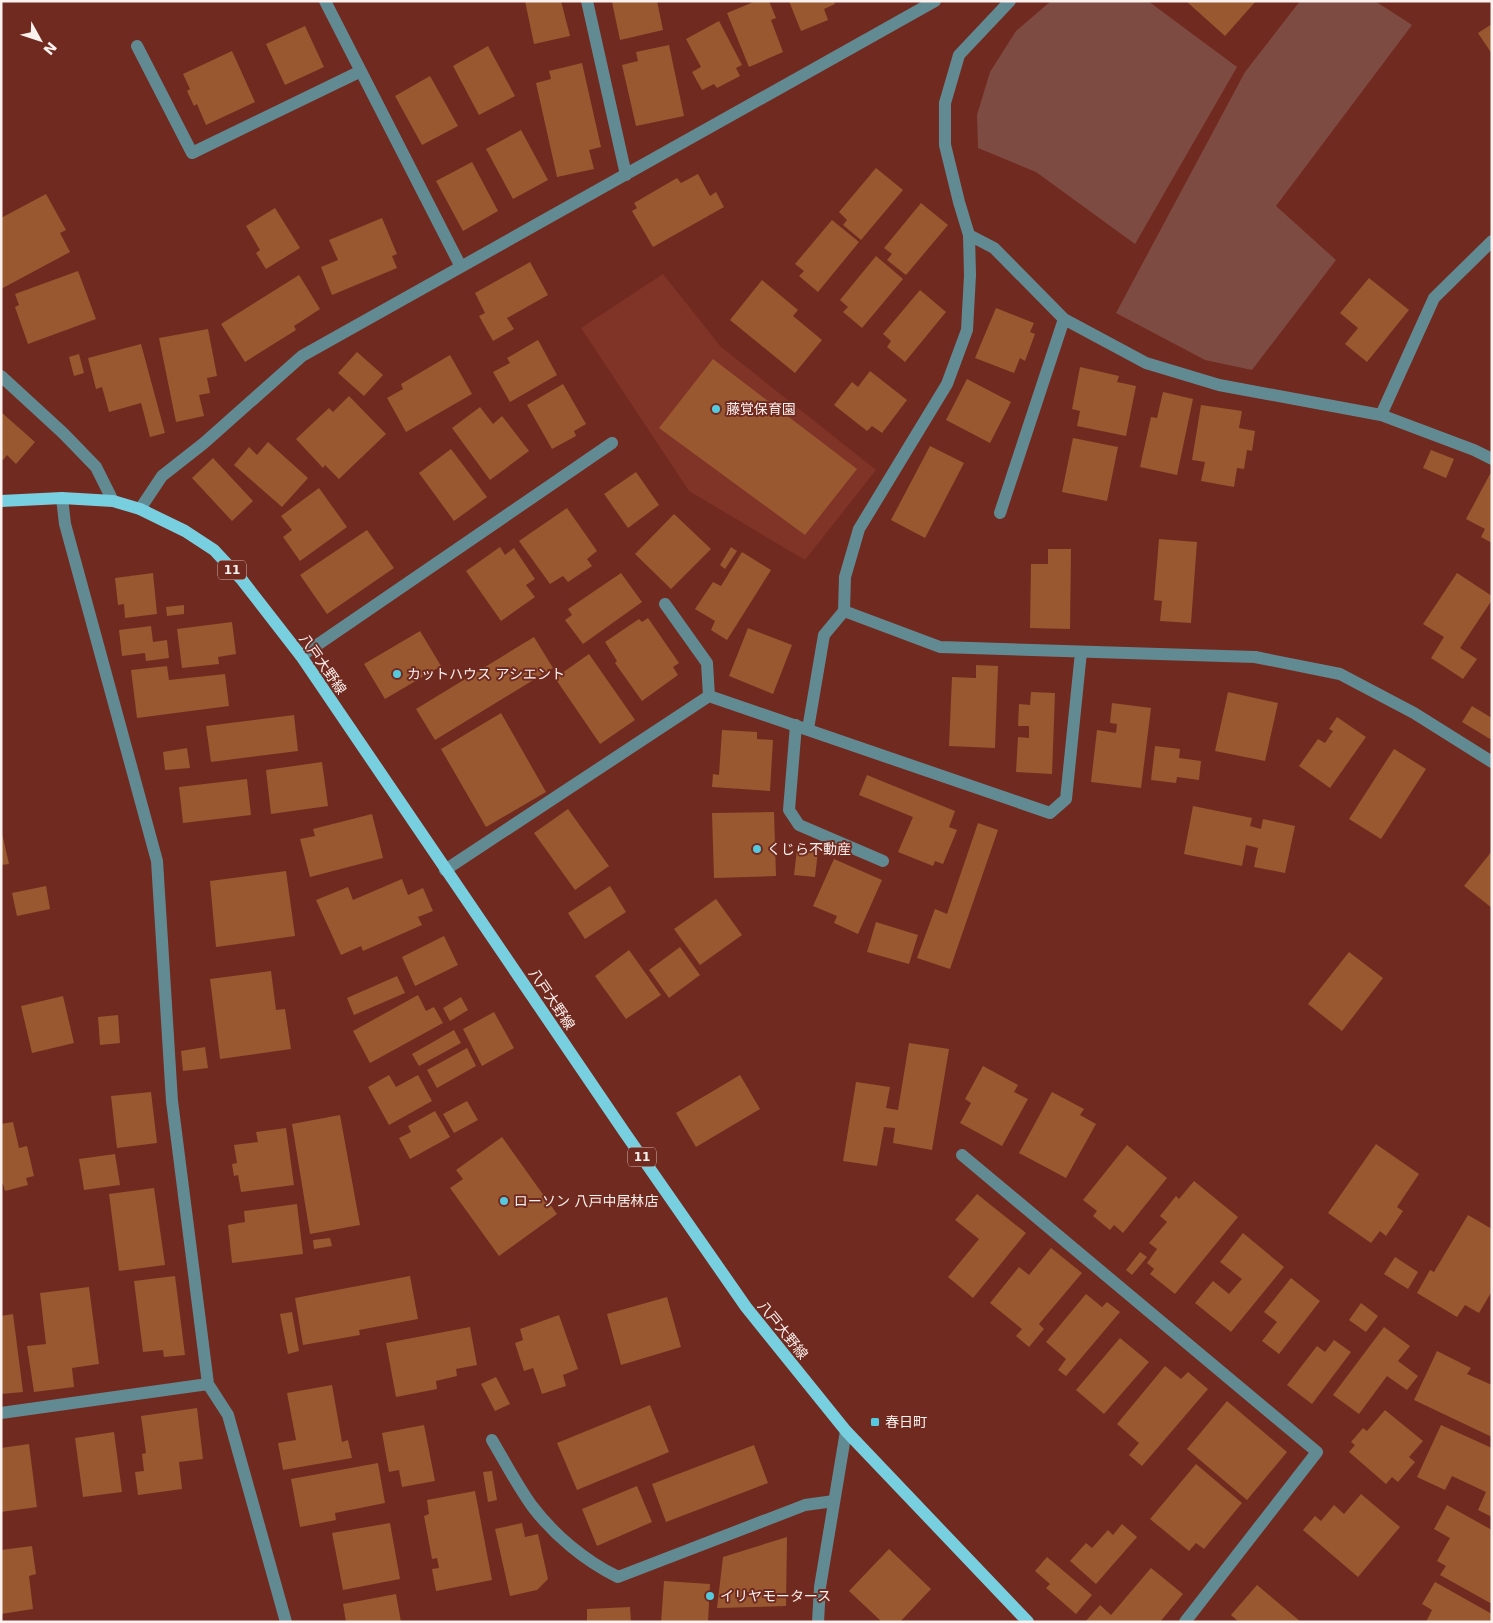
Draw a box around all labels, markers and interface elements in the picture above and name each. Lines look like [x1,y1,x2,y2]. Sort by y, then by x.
north arrow [15,15,65,65]
text: N [40,39,60,58]
place label: 藤覚保育園 [726,401,796,417]
marker: 藤覚保育園 [710,403,722,415]
road number: 11 [218,560,246,580]
street label: 八戸大野線 [296,631,350,697]
place label: カットハウス アシエント [407,666,565,682]
marker: カットハウス アシエント [391,668,403,680]
place label: くじら不動産 [767,841,851,857]
marker: くじら不動産 [751,843,763,855]
street label: 八戸大野線 [526,966,578,1032]
road number: 11 [628,1148,656,1166]
place label: ローソン 八戸中居林店 [514,1193,658,1209]
marker: ローソン 八戸中居林店 [498,1195,510,1207]
street label: 八戸大野線 [755,1298,811,1362]
place label: 春日町 [885,1414,927,1430]
marker: 春日町 [869,1416,881,1428]
place label: イリヤモータース [720,1588,831,1604]
marker: イリヤモータース [704,1590,716,1602]

